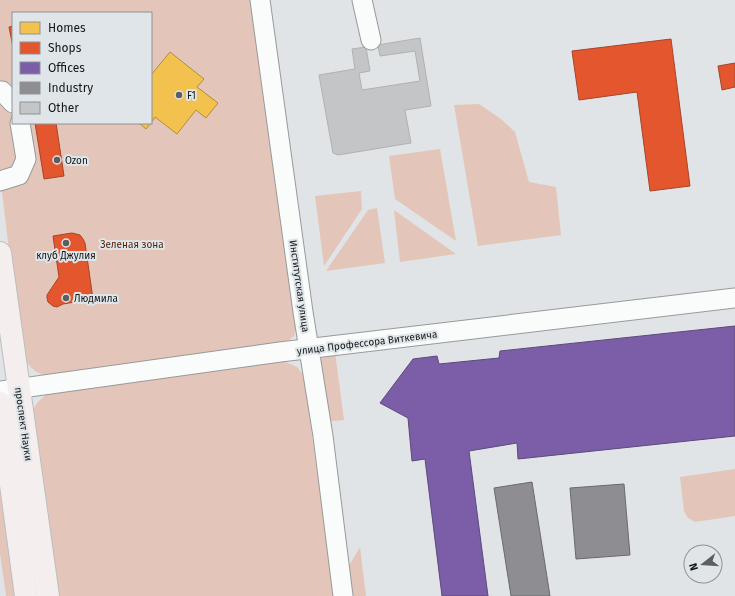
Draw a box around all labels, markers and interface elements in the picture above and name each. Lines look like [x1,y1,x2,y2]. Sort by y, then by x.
legend [12,12,152,124]
text: Homes [48,21,86,35]
text: Shops [48,41,82,55]
text: Offices [48,61,85,75]
text: Industry [48,81,93,95]
marker: F1 [174,90,184,100]
place label: F1 [187,90,196,102]
text: Other [48,101,79,115]
marker: Ozon [52,155,62,165]
place label: Ozon [65,155,88,167]
marker: клуб Джулия [61,238,71,248]
park label: Зеленая зона [100,239,164,251]
street label: Институтская улица [287,239,311,333]
place label: клуб Джулия [36,250,96,262]
marker: Людмила [61,293,71,303]
place label: Людмила [74,293,118,305]
street label: улица Профессора Виткевича [296,328,438,358]
street label: проспект Науки [12,386,34,462]
north arrow [683,544,723,584]
text: N [687,561,701,572]

